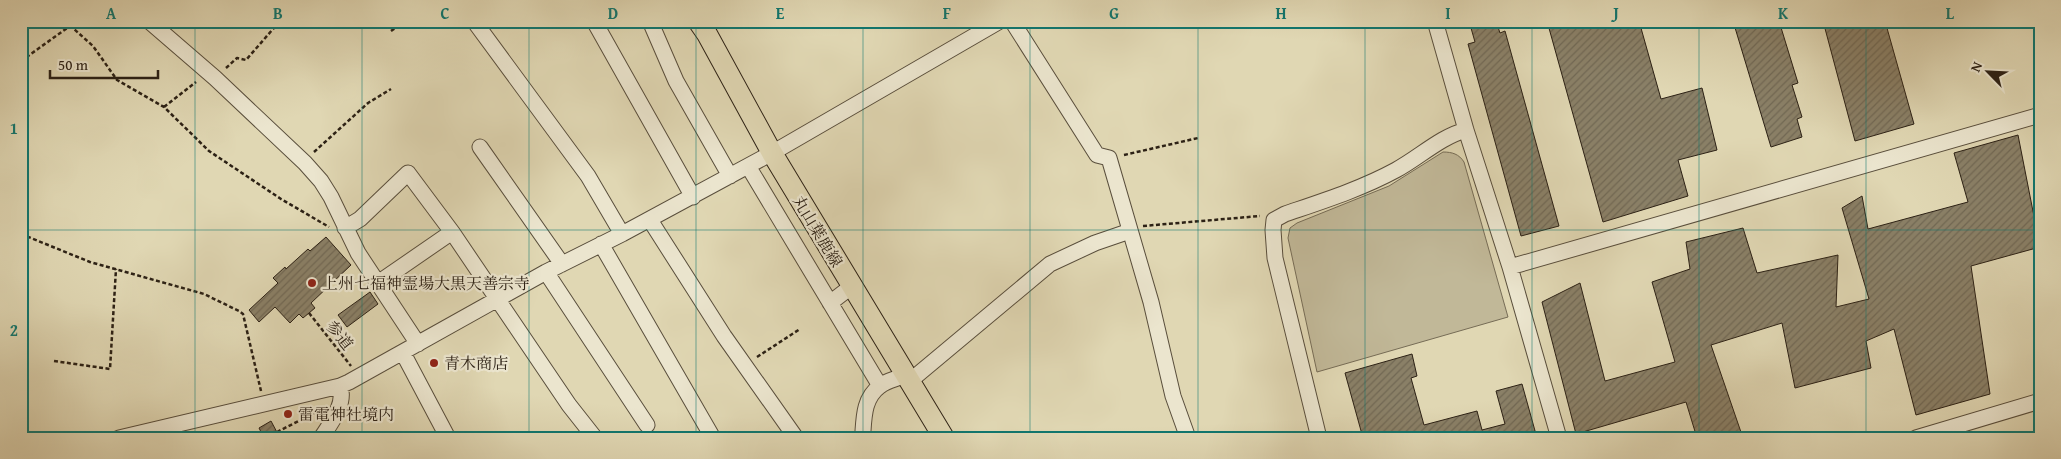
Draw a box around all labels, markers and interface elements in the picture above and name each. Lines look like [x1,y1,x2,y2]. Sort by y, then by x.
text: A [106,1,117,25]
text: B [273,1,283,25]
text: C [440,1,450,25]
text: D [608,1,618,25]
text: E [776,1,785,25]
text: F [943,1,951,25]
text: G [1109,1,1119,25]
text: H [1275,1,1287,25]
text: I [1445,1,1451,25]
text: J [1610,1,1619,25]
text: K [1778,1,1789,25]
text: L [1946,1,1955,25]
scale bar [50,48,158,80]
north arrow [1964,48,2014,98]
text: 50 m [58,54,89,75]
text: N [1965,58,1987,75]
text: 1 [10,116,18,140]
street label: 丸山葉鹿線 [787,191,849,271]
place label: 上州七福神霊場大黒天善宗寺 [322,271,530,295]
marker: 上州七福神霊場大黒天善宗寺 [306,277,318,289]
street label: 参道 [321,315,359,355]
text: 2 [10,318,18,342]
place label: 青木商店 [444,351,508,375]
marker: 青木商店 [428,357,440,369]
place label: 雷電神社境内 [298,402,394,426]
marker: 雷電神社境内 [282,408,294,420]

